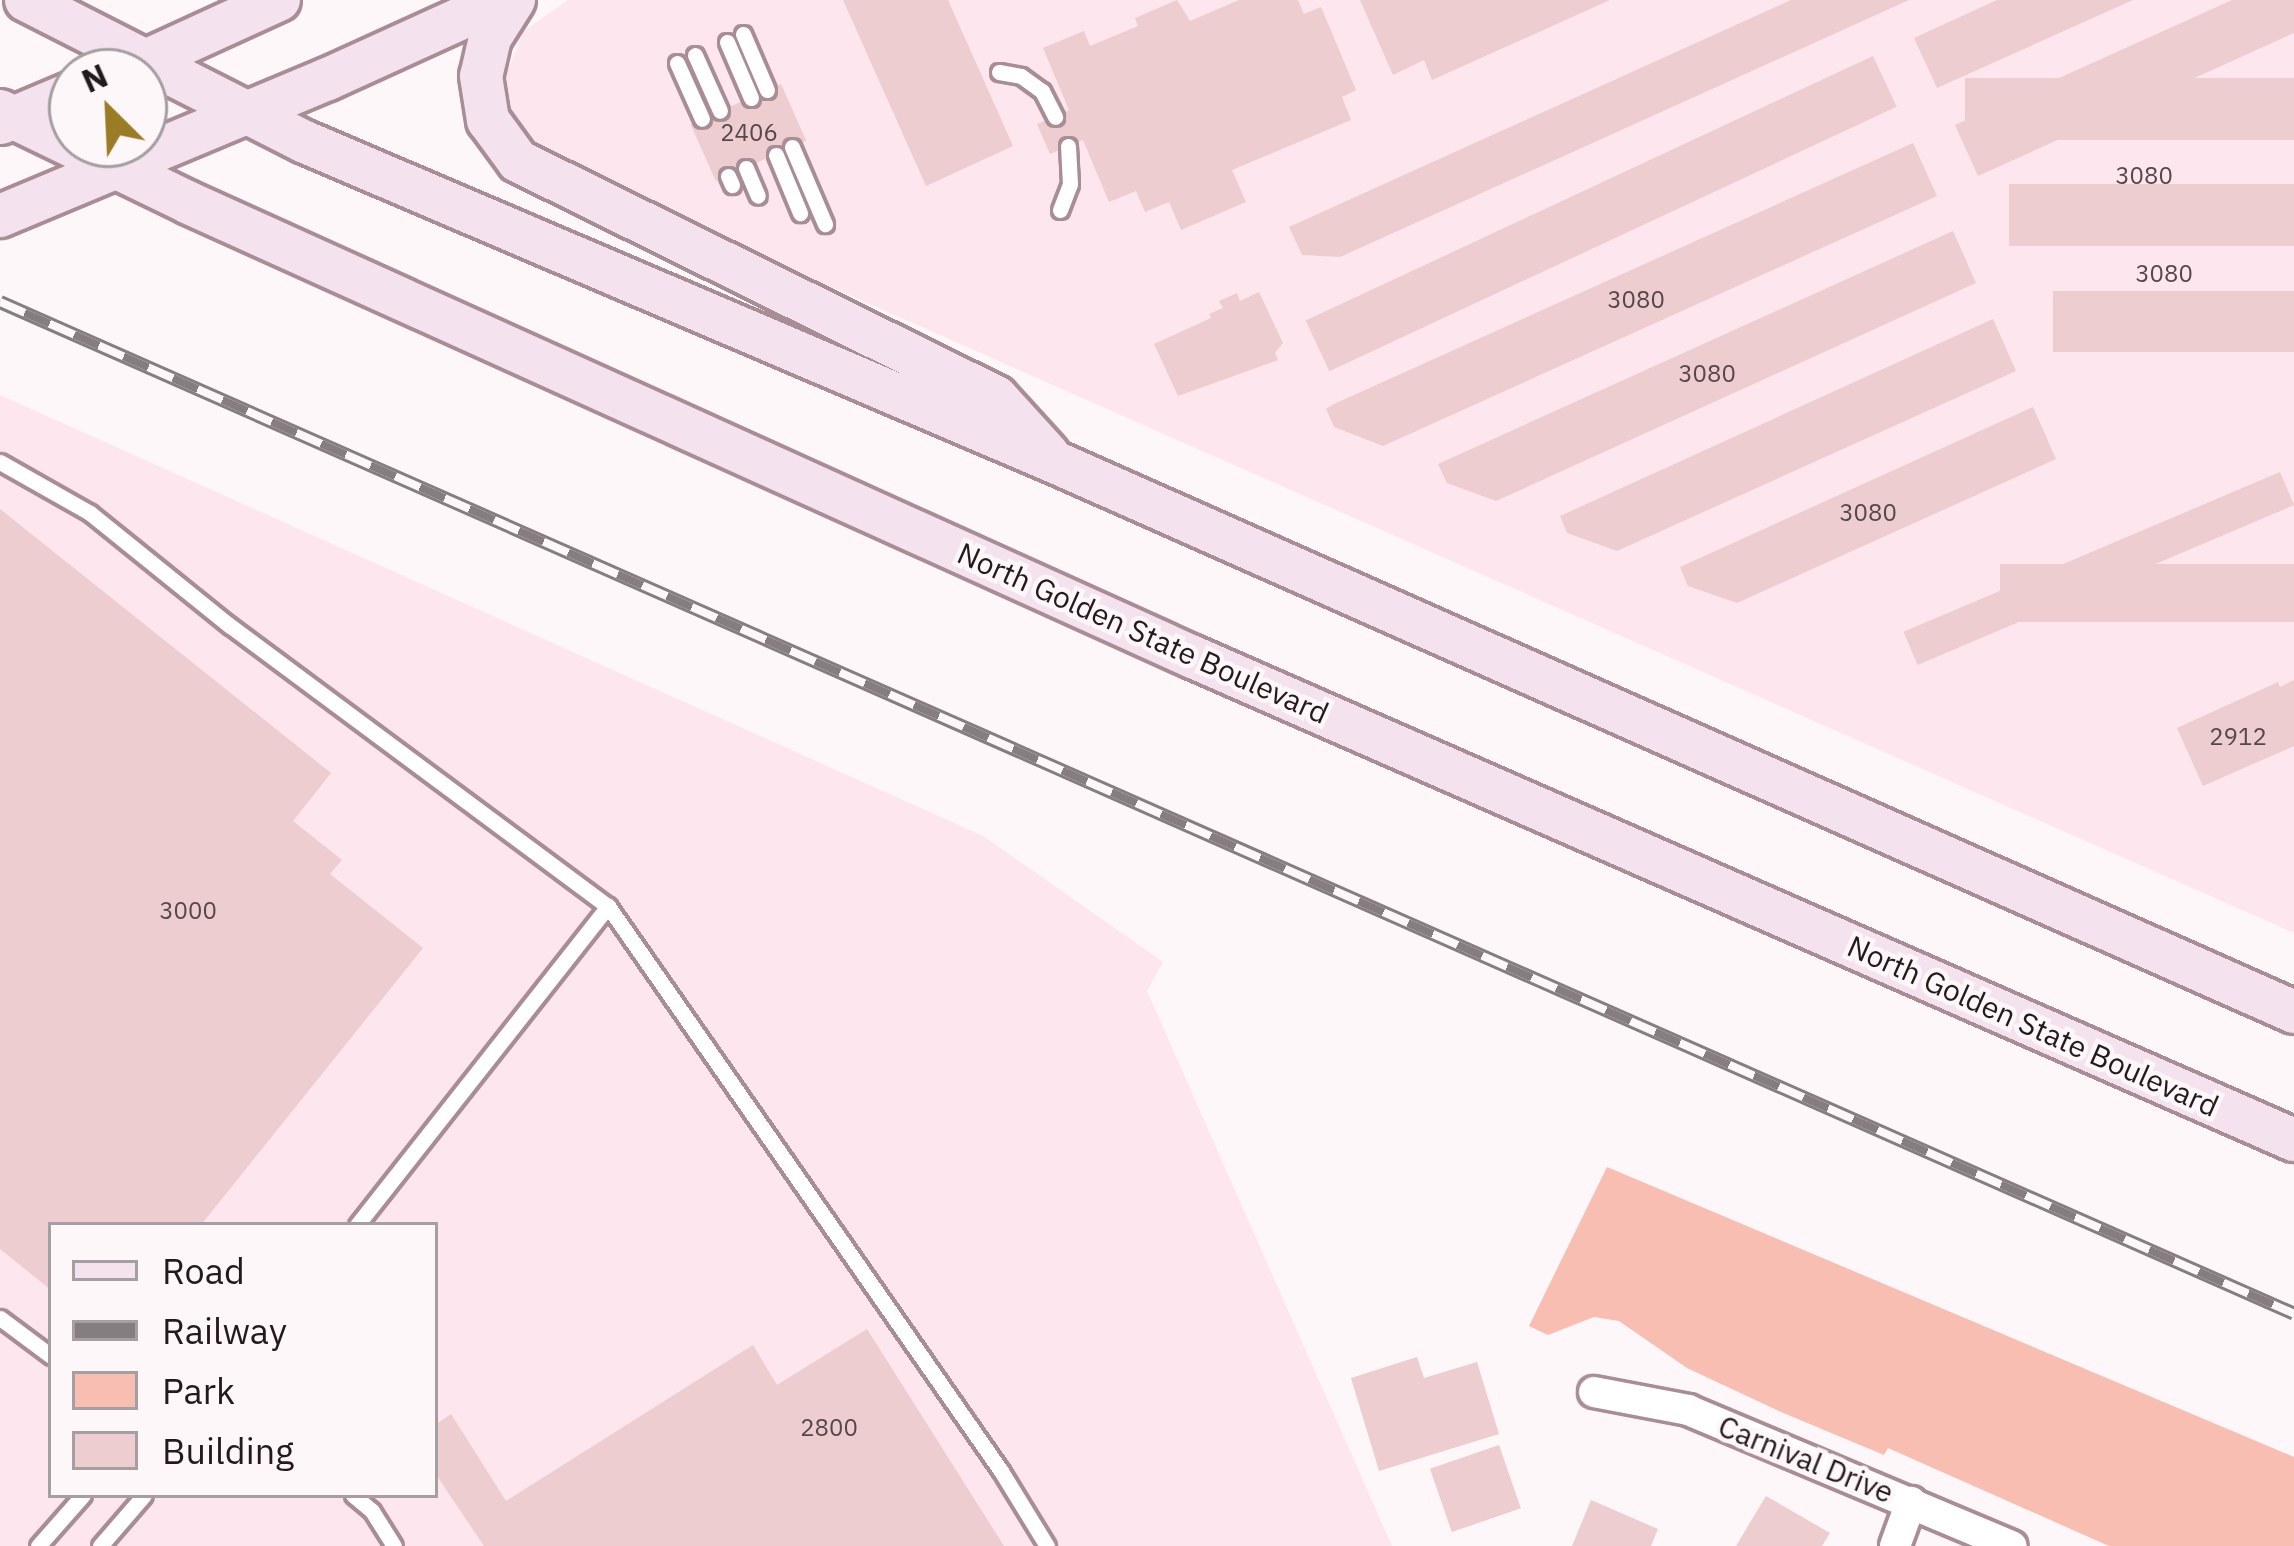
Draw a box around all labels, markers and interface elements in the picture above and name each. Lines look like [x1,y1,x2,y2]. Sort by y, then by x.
north arrow [48,48,168,168]
text: N [75,53,114,102]
house number: 2406 [720,119,778,147]
house number: 3080 [2115,162,2173,190]
house number: 3080 [2135,260,2193,288]
house number: 3080 [1607,286,1665,314]
house number: 3080 [1678,360,1736,388]
house number: 3080 [1839,499,1897,527]
street label: North Golden State Boulevard [952,535,1334,731]
house number: 2912 [2209,723,2267,751]
house number: 3000 [159,897,217,925]
street label: North Golden State Boulevard [1842,928,2224,1124]
legend [48,1222,438,1498]
text: Road [162,1247,245,1294]
text: Railway [162,1307,287,1354]
text: Park [162,1367,235,1414]
street label: Carnival Drive [1713,1408,1899,1510]
house number: 2800 [800,1414,858,1442]
text: Building [162,1427,294,1474]

